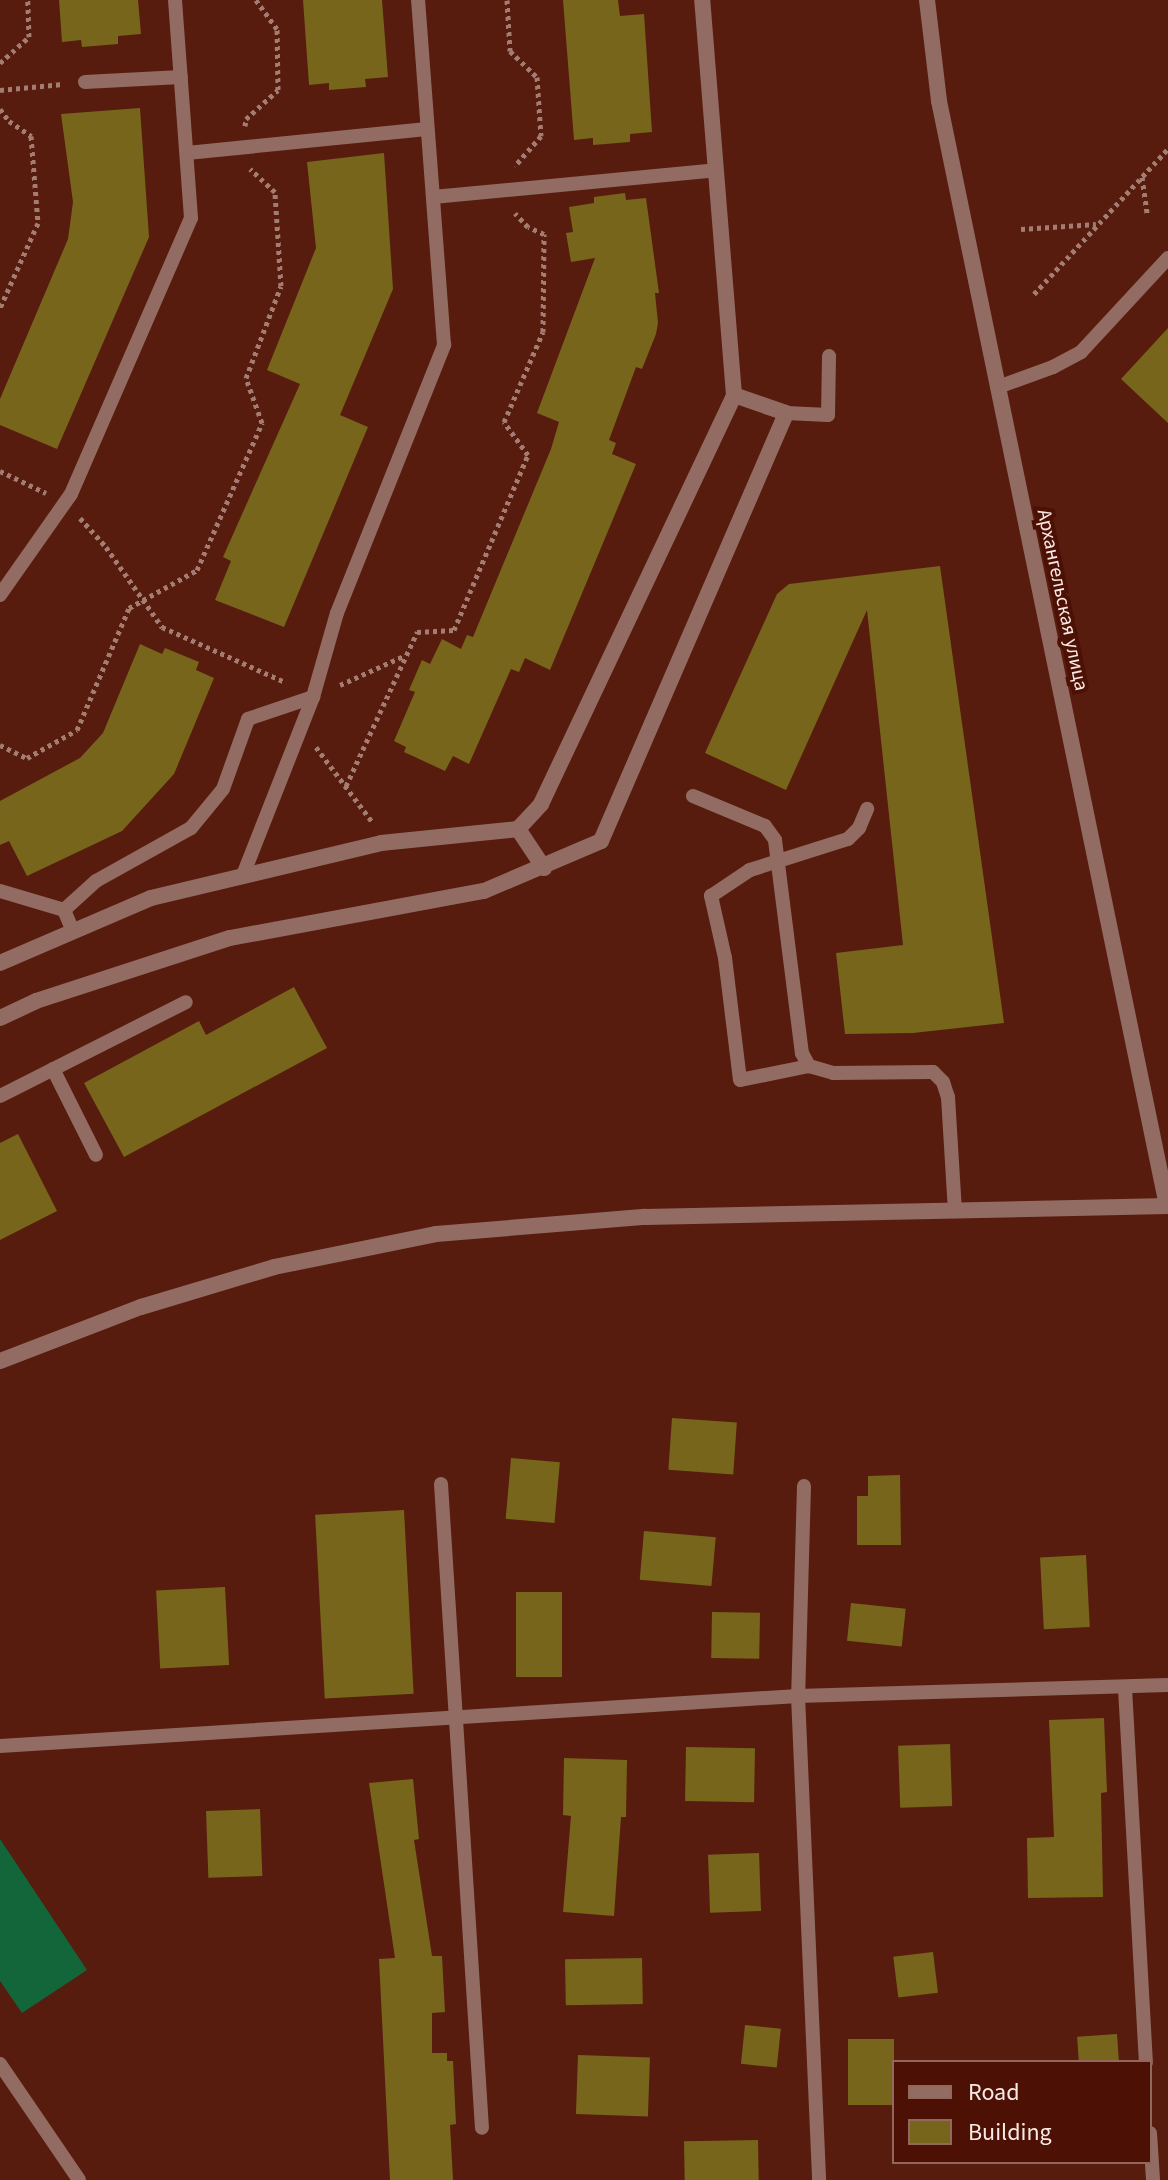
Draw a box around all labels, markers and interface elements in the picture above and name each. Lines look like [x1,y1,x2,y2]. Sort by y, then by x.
street label: Архангельская улица [1031,507,1093,693]
legend [892,2060,1152,2164]
text: Road [968,2075,1020,2110]
text: Building [968,2115,1052,2150]

